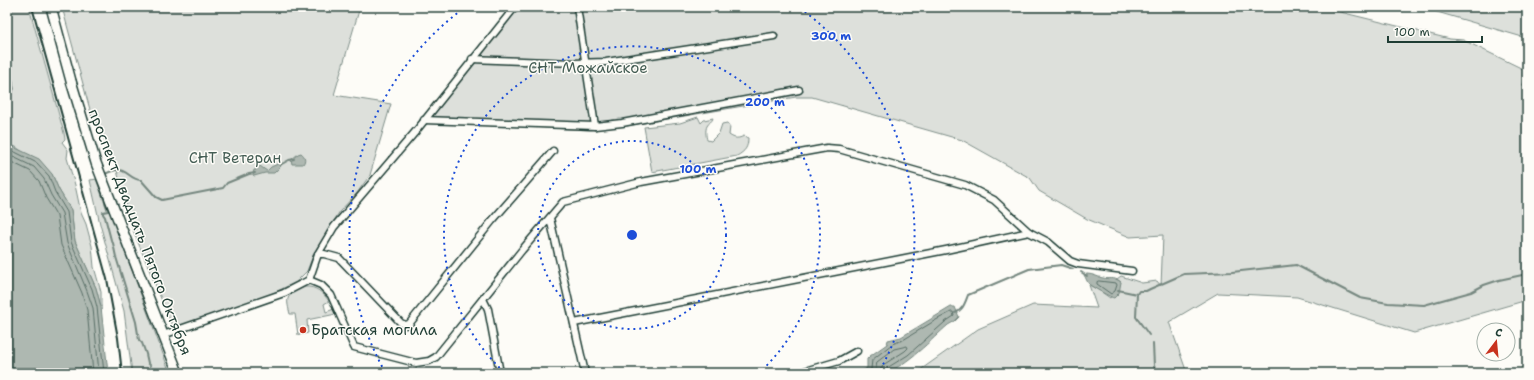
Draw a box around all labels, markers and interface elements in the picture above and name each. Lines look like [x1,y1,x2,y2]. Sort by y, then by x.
scale bar [1388,18,1482,44]
text: 100 m [1394,24,1430,40]
text: 300 m [811,28,851,44]
park label: СНТ Можайское [528,58,648,78]
text: 200 m [745,94,785,110]
street label: проспект Двадцать Пятого Октября [84,106,196,358]
park label: СНТ Ветеран [189,148,281,168]
text: 100 m [680,161,717,177]
centre of rings [625,228,639,242]
place label: Братская могила [311,320,438,340]
north arrow [1476,322,1516,362]
marker: Братская могила [298,325,308,335]
text: С [1493,325,1504,341]

